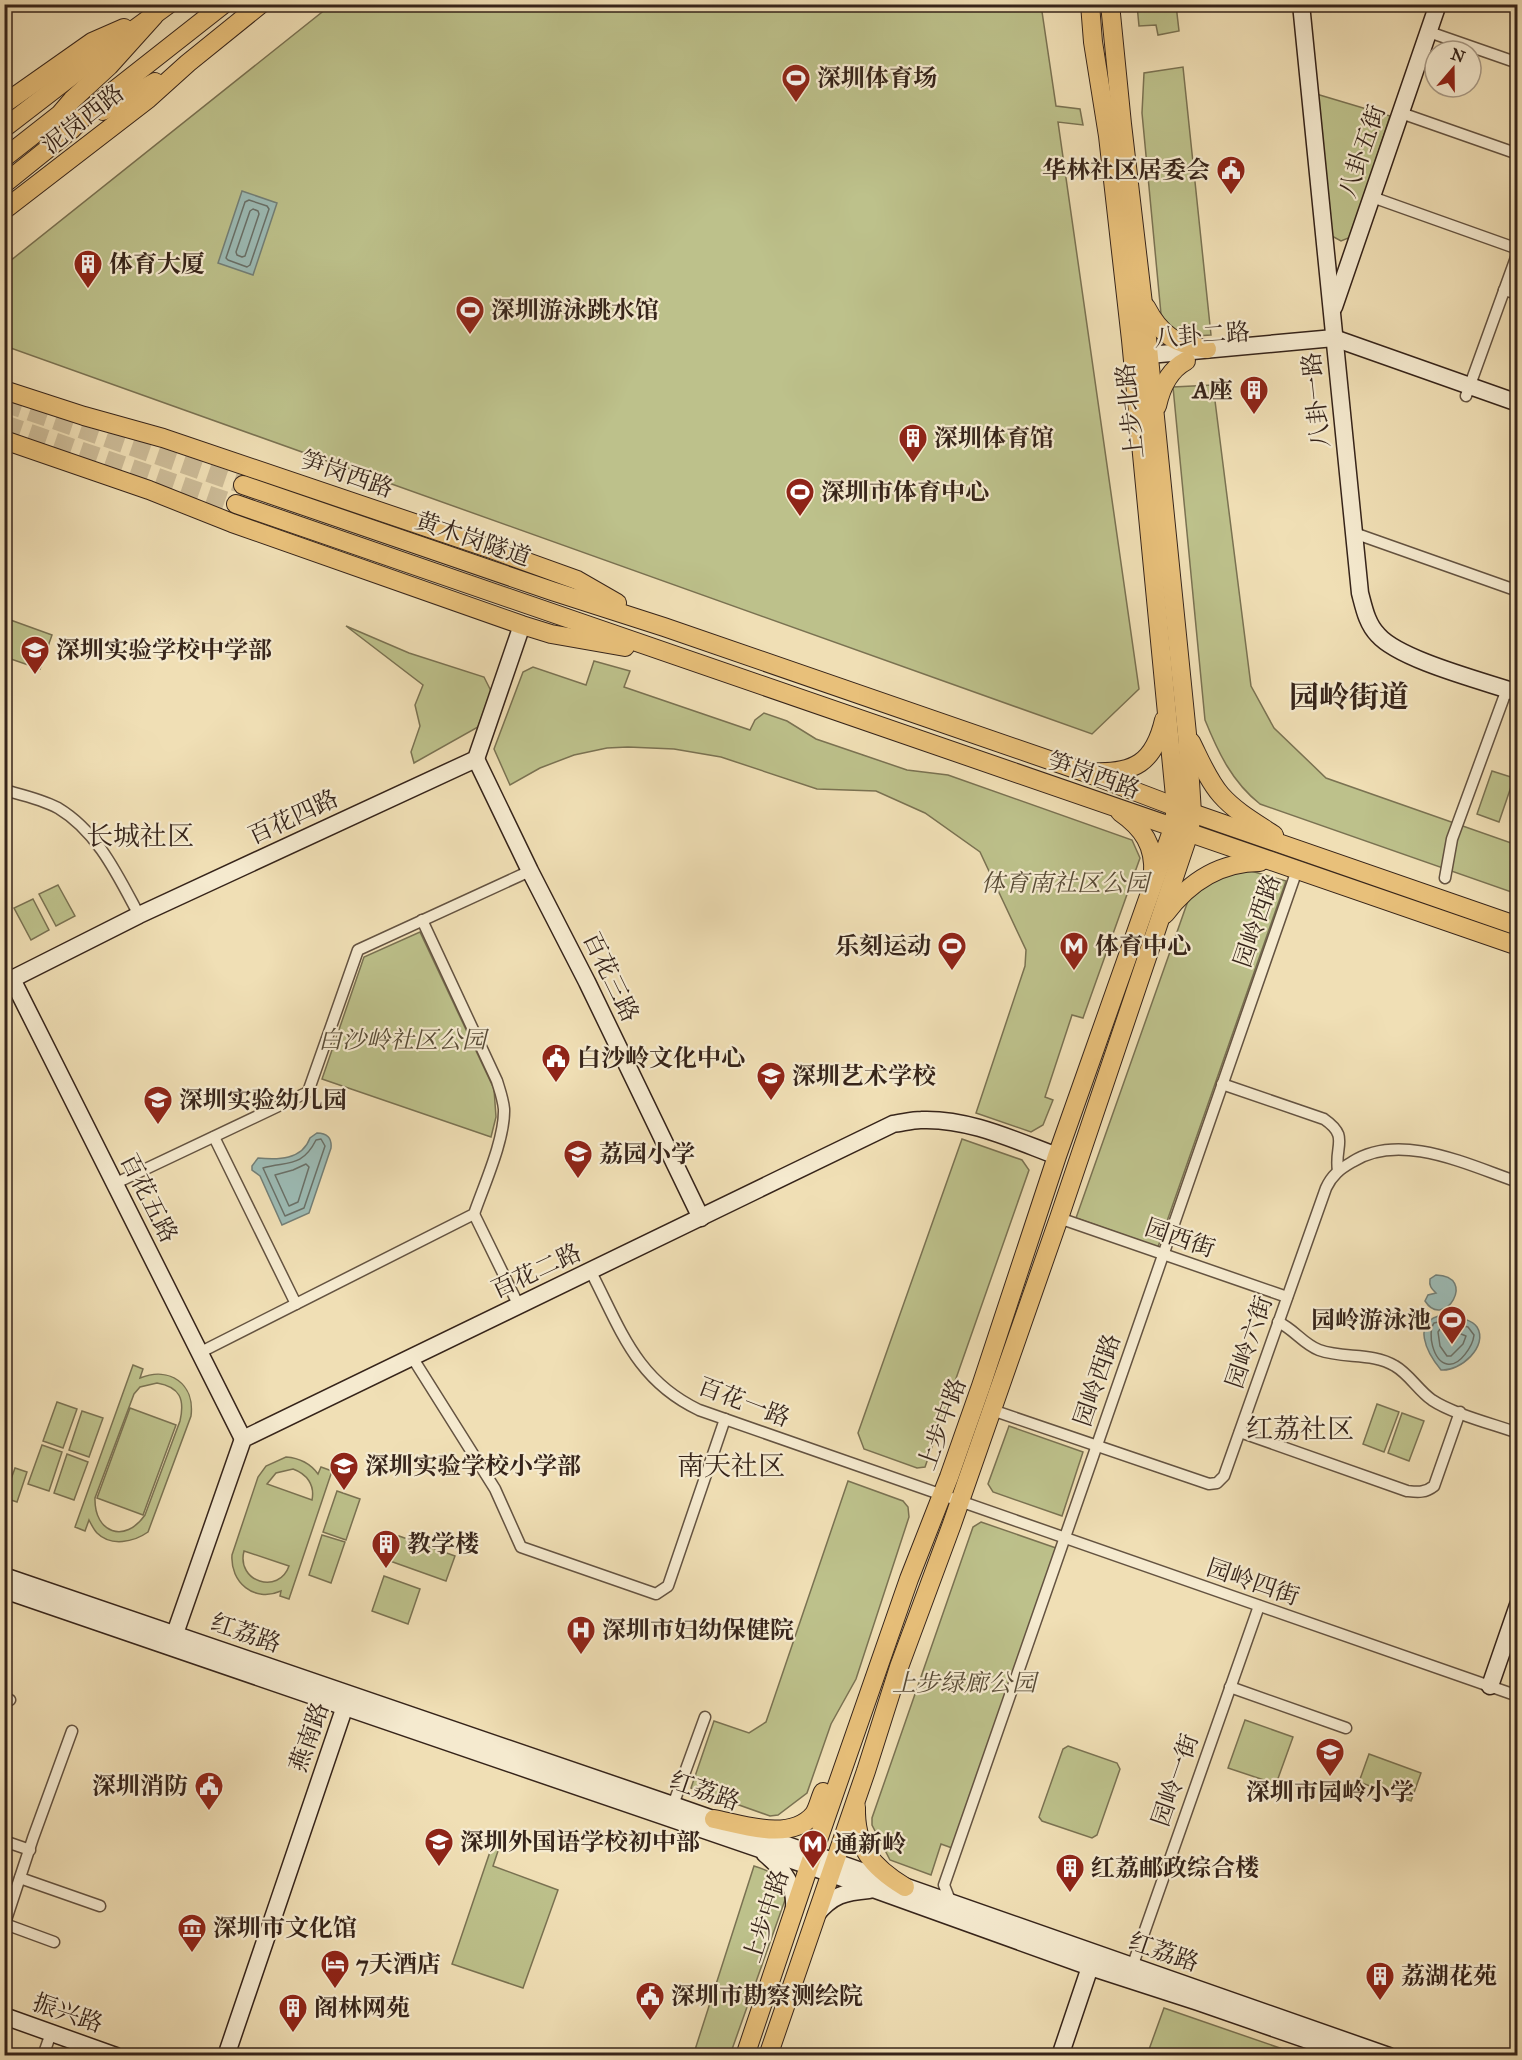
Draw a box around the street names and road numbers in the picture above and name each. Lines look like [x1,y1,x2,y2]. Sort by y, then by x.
street label: 泥岗西路 [36,78,130,160]
street label: 八卦五街 [1332,101,1392,201]
street label: 八卦二路 [1153,317,1251,353]
street label: 八卦一路 [1296,351,1336,449]
street label: 上步北路 [1110,362,1150,460]
street label: 笋岗西路 [297,444,397,504]
street label: 黄木岗隧道 [411,505,535,573]
street label: 笋岗西路 [1044,745,1144,805]
street label: 百花四路 [243,783,343,851]
street label: 园岭西路 [1227,871,1287,971]
street label: 百花三路 [576,927,646,1027]
street label: 百花五路 [114,1148,184,1248]
street label: 园西街 [1141,1212,1219,1264]
street label: 百花二路 [486,1237,586,1305]
street label: 园岭六街 [1219,1292,1279,1392]
street label: 园岭西路 [1067,1330,1127,1430]
street label: 百花一路 [694,1371,794,1433]
street label: 上步中路 [911,1374,973,1474]
street label: 园岭四街 [1203,1552,1303,1612]
street label: 红荔路 [207,1607,285,1659]
street label: 燕南路 [283,1698,335,1776]
street label: 园岭一街 [1145,1730,1205,1830]
street label: 红荔路 [666,1765,744,1817]
street label: 上步中路 [737,1866,795,1966]
street label: 红荔路 [1125,1926,1203,1978]
street label: 振兴路 [29,1987,107,2039]

